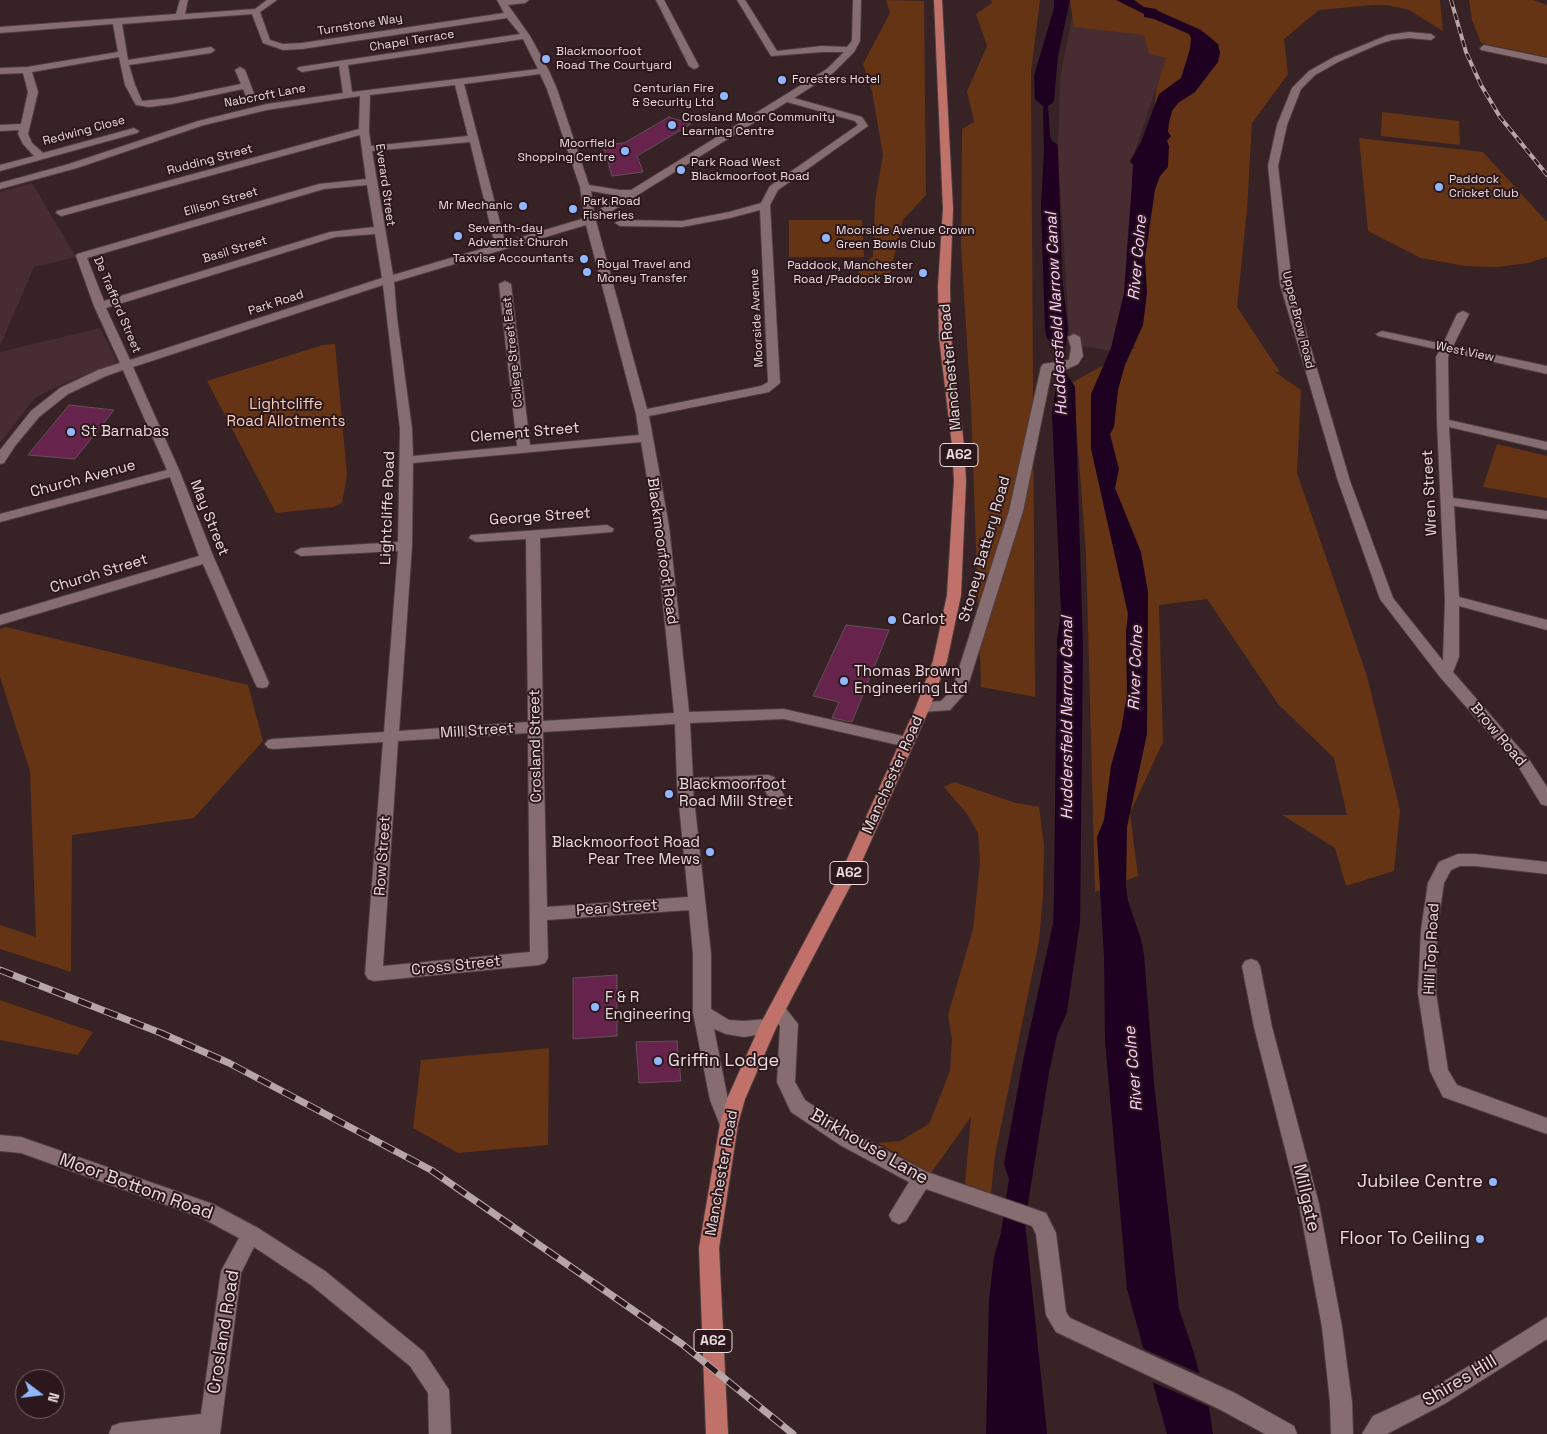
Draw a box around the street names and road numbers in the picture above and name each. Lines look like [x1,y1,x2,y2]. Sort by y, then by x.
street label: Turnstone Way [316,11,404,39]
street label: Chapel Terrace [369,27,455,55]
street label: Nabcroft Lane [223,81,307,111]
street label: Redwing Close [41,113,127,149]
street label: Rudding Street [166,142,254,178]
street label: Everard Street [372,143,398,227]
street label: Ellison Street [182,185,260,219]
street label: Basil Street [201,233,269,267]
street label: De Trafford Street [90,255,144,355]
street label: Moorside Avenue [747,268,767,368]
street label: Upper Brow Road [1279,270,1317,370]
street label: Park Road [246,287,306,319]
street label: College Street East [500,296,526,408]
street label: Manchester Road [936,303,966,431]
street label: West View [1435,339,1495,365]
street label: Clement Street [470,419,580,447]
road number: A62 [940,444,978,466]
street label: Wren Street [1419,449,1441,537]
street label: Lightcliffe Road [377,451,399,565]
street label: Church Avenue [28,456,138,502]
street label: Stoney Battery Road [956,474,1014,624]
street label: Blackmoorfoot Road [643,476,681,626]
street label: May Street [186,477,232,559]
street label: George Street [489,504,591,530]
street label: Church Street [48,551,150,597]
street label: Crosland Street [526,689,546,803]
street label: Brow Road [1466,700,1530,770]
street label: Manchester Road [859,713,927,837]
street label: Mill Street [440,719,514,743]
street label: Row Street [371,815,395,897]
road number: A62 [830,861,868,884]
street label: Pear Street [576,896,658,920]
street label: Hill Top Road [1421,903,1443,995]
street label: Cross Street [410,952,502,980]
street label: Birkhouse Lane [806,1104,932,1190]
street label: Manchester Road [702,1109,742,1237]
street label: Moor Bottom Road [56,1149,216,1225]
street label: Millgate [1288,1162,1324,1234]
street label: Crosland Road [204,1269,244,1395]
road number: A62 [694,1330,732,1352]
street label: Shires Hill [1419,1350,1501,1412]

